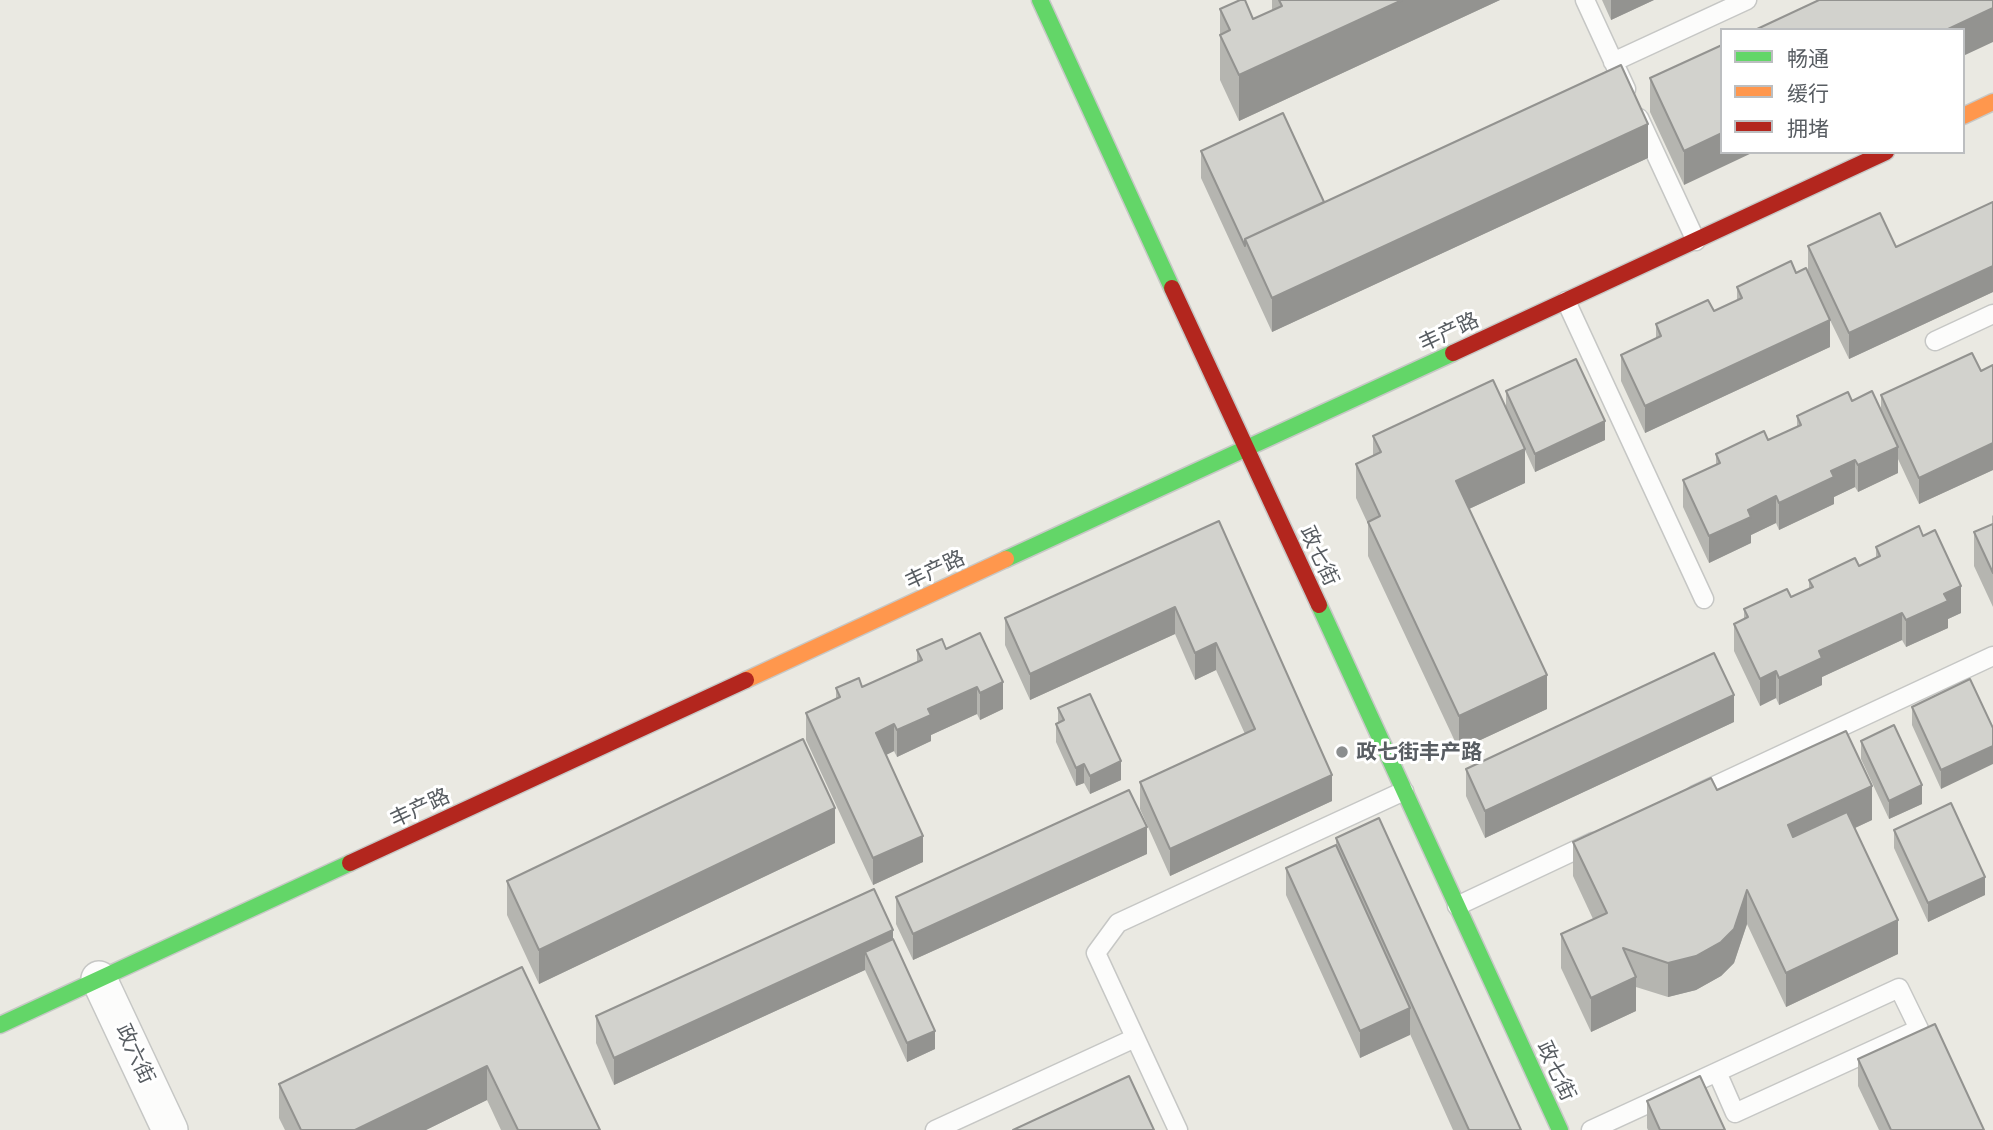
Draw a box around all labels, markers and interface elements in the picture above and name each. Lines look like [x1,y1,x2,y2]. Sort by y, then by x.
legend [1720,28,1965,154]
text: 畅通 [1787,45,1829,71]
text: 缓行 [1787,80,1829,106]
text: 拥堵 [1787,115,1829,141]
street label: 丰产路 [1415,307,1483,357]
street label: 政七街 [1294,522,1344,590]
street label: 丰产路 [901,545,969,595]
place label: 政七街丰产路 [1356,739,1482,765]
marker: 政七街丰产路 [1334,744,1350,760]
street label: 丰产路 [386,783,454,833]
street label: 政六街 [110,1020,160,1088]
street label: 政七街 [1531,1037,1581,1105]

